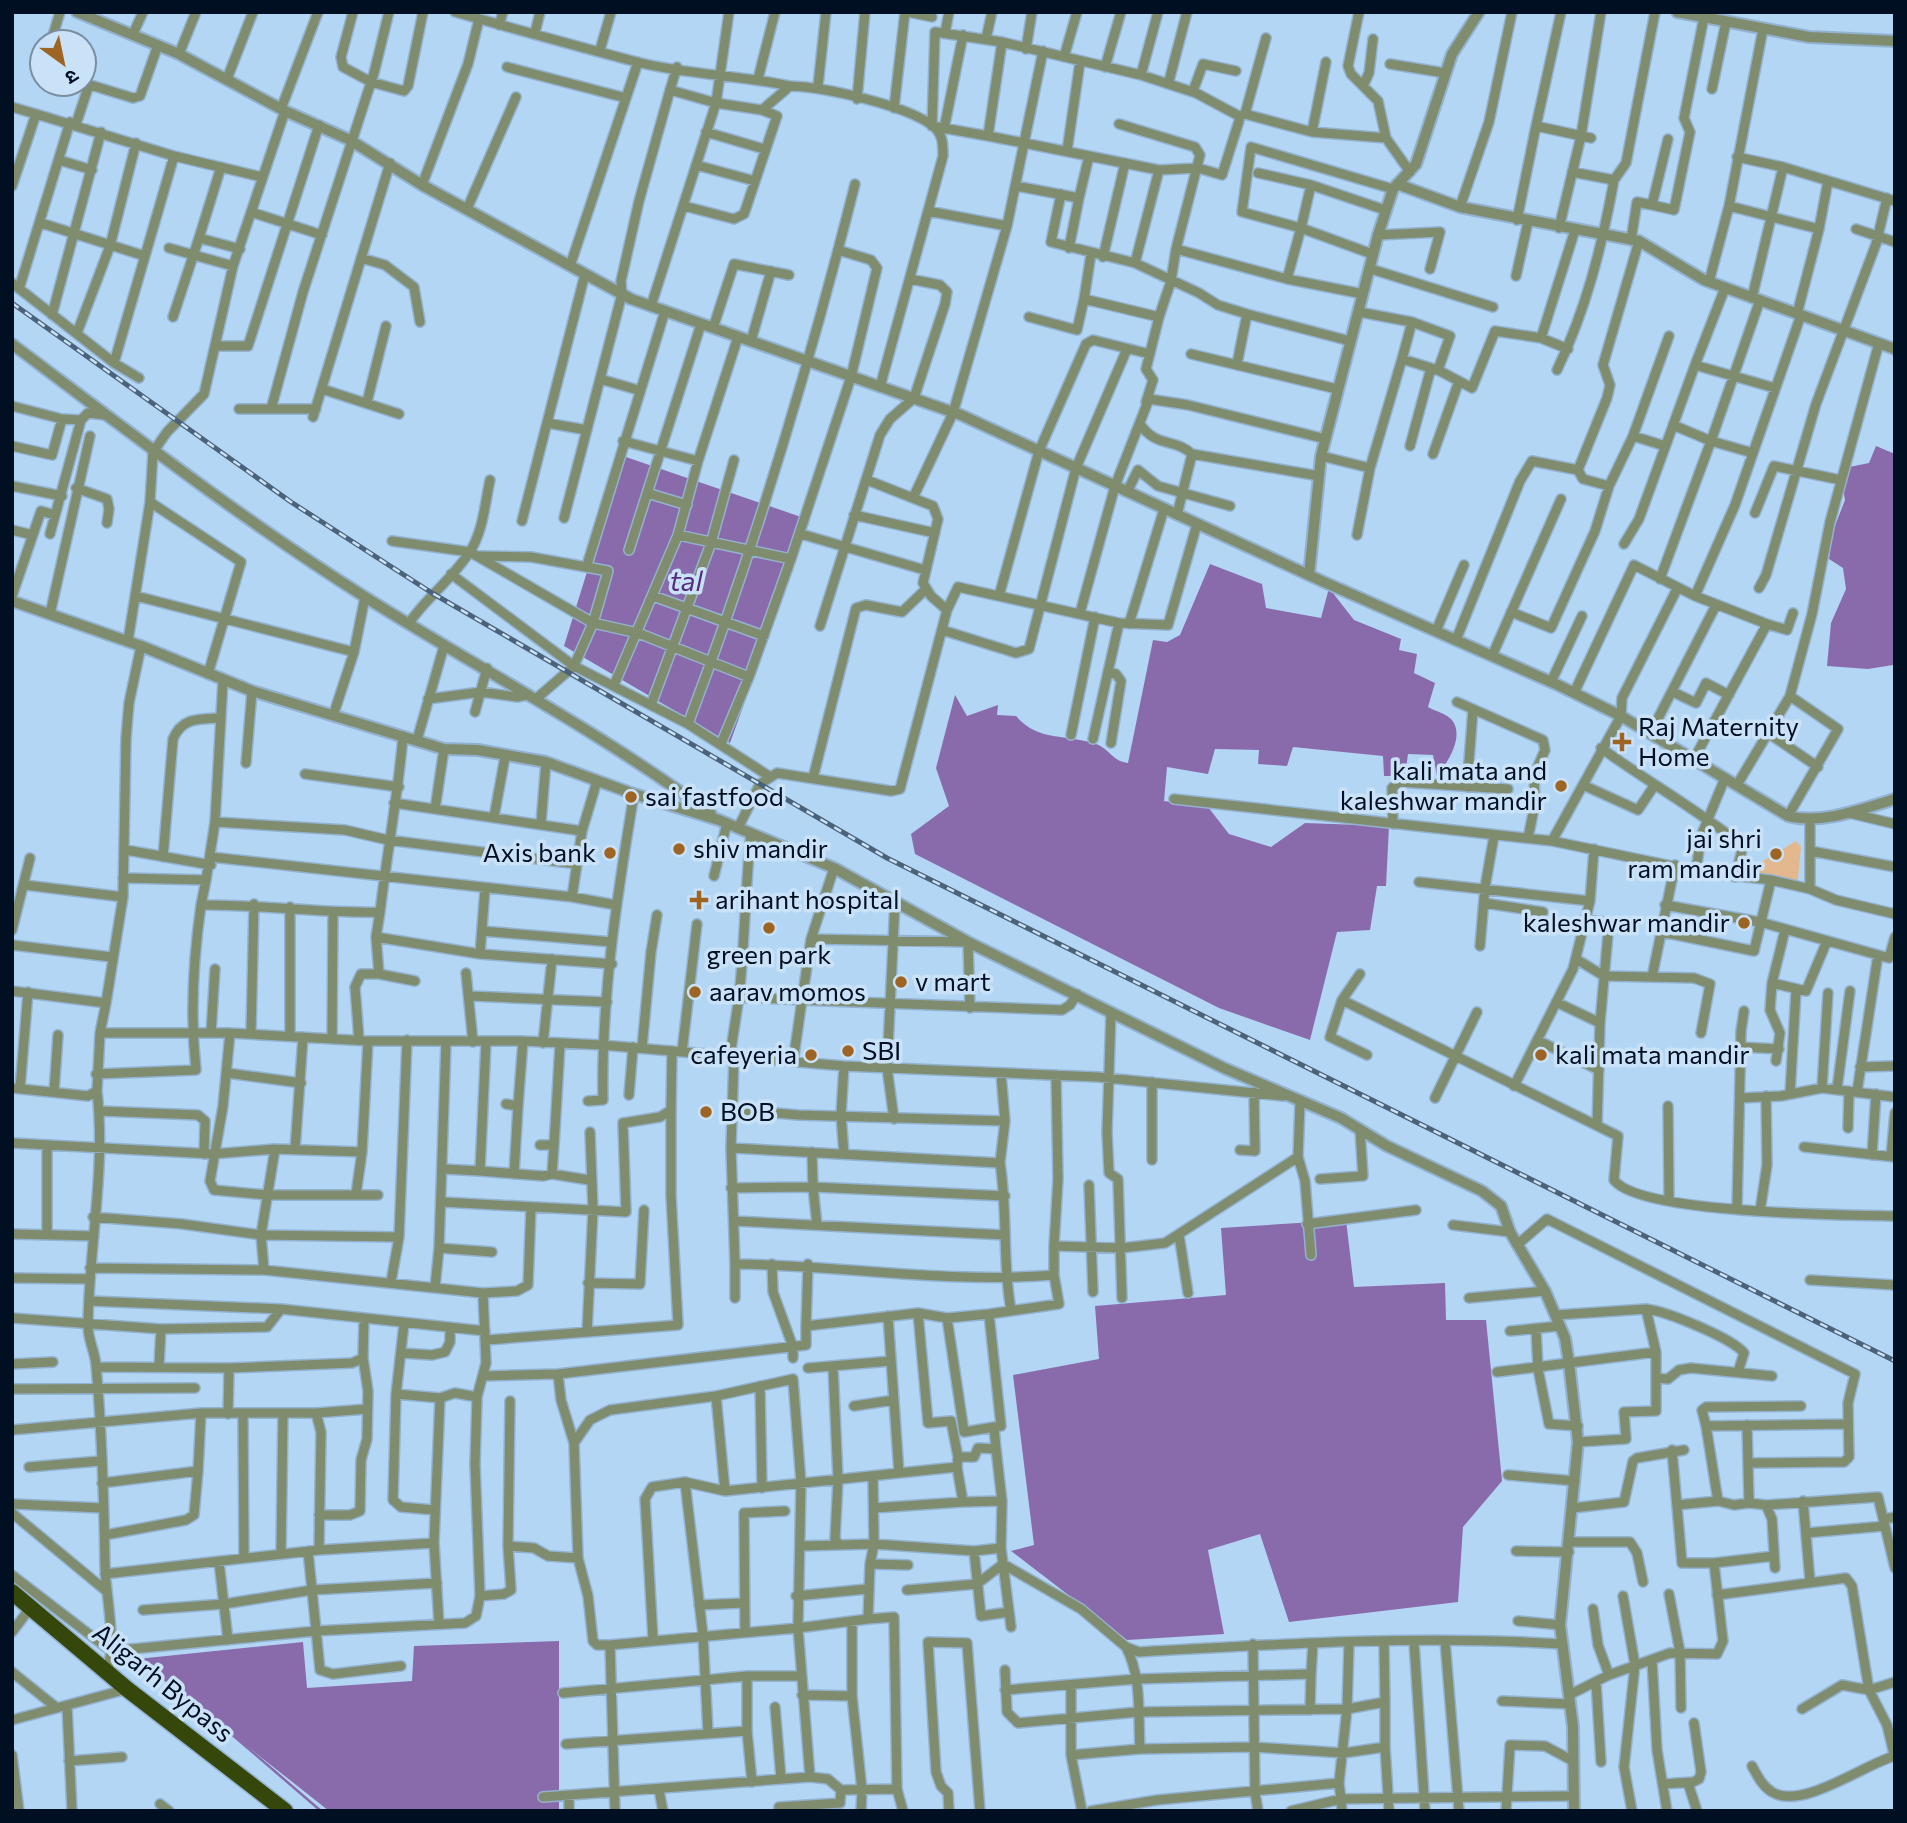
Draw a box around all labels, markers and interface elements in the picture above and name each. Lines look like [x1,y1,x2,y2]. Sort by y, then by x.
north arrow [28,28,98,98]
text: उ [61,65,83,91]
water label: tal [669,563,703,597]
place label: Raj Maternity Home [1638,710,1799,771]
marker: Raj Maternity Home [1612,732,1632,752]
place label: kali mata and kaleshwar mandir [1340,754,1547,815]
marker: kali mata and kaleshwar mandir [1553,778,1569,794]
place label: sai fastfood [645,780,784,811]
marker: sai fastfood [623,789,639,805]
place label: jai shri ram mandir [1627,822,1762,883]
place label: shiv mandir [693,832,828,863]
place label: Axis bank [483,836,596,867]
marker: shiv mandir [671,841,687,857]
marker: Axis bank [602,845,618,861]
marker: jai shri ram mandir [1768,846,1784,862]
place label: arihant hospital [715,883,900,914]
marker: arihant hospital [689,890,709,910]
place label: kaleshwar mandir [1523,906,1730,937]
marker: kaleshwar mandir [1736,915,1752,931]
marker: green park [761,920,777,936]
place label: green park [707,938,831,969]
place label: v mart [915,965,991,996]
marker: v mart [893,974,909,990]
place label: aarav momos [709,975,866,1006]
marker: aarav momos [687,984,703,1000]
place label: SBI [862,1034,901,1065]
place label: cafeyeria [690,1038,797,1069]
place label: kali mata mandir [1555,1038,1750,1069]
marker: SBI [840,1043,856,1059]
marker: cafeyeria [803,1047,819,1063]
marker: kali mata mandir [1533,1047,1549,1063]
place label: BOB [720,1095,775,1126]
marker: BOB [698,1104,714,1120]
street label: Aligarh Bypass [87,1616,240,1748]

